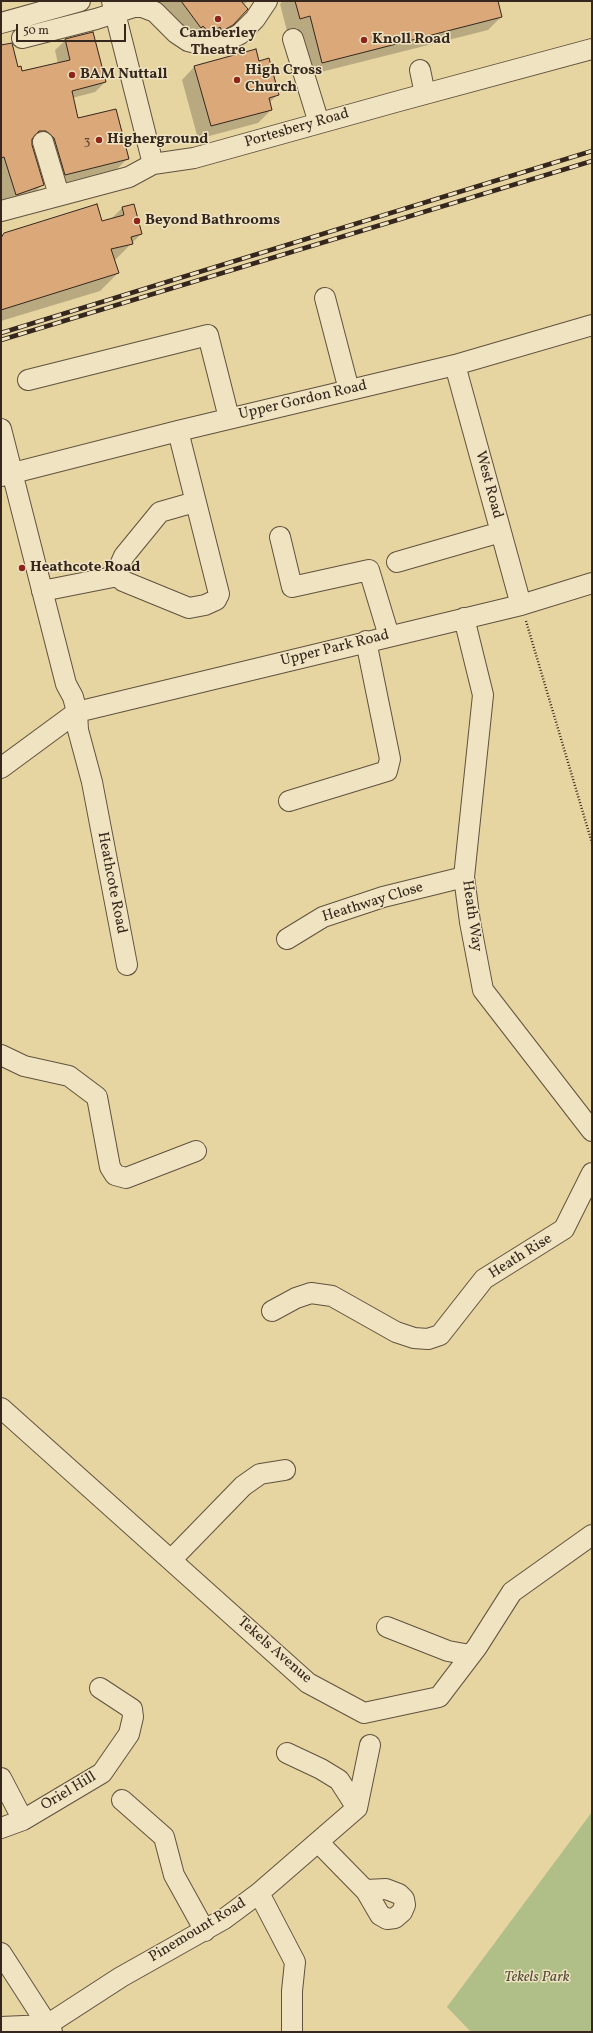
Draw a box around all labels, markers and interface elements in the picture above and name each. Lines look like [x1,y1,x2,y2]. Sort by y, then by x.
marker: Camberley Theatre [213,14,223,24]
scale bar [18,16,128,42]
text: 50 m [23,23,49,39]
place label: Camberley Theatre [179,25,257,60]
place label: Knoll Road [372,31,450,49]
marker: Knoll Road [359,35,369,45]
place label: High Cross Church [245,62,322,97]
place label: BAM Nuttall [80,66,168,84]
marker: BAM Nuttall [67,70,77,80]
marker: High Cross Church [232,75,242,85]
street label: Portesbery Road [243,105,351,153]
place label: Higherground [107,131,208,149]
house number: 3 [84,135,90,151]
marker: Higherground [94,135,104,145]
place label: Beyond Bathrooms [145,212,280,230]
marker: Beyond Bathrooms [132,216,142,226]
street label: Upper Gordon Road [237,377,369,425]
street label: West Road [470,449,506,521]
place label: Heathcote Road [30,559,140,577]
marker: Heathcote Road [17,563,27,573]
street label: Upper Park Road [279,627,391,671]
street label: Heathcote Road [92,830,130,936]
street label: Heathway Close [320,879,426,927]
street label: Heath Way [457,879,485,953]
street label: Heath Rise [486,1231,556,1283]
street label: Tekels Avenue [233,1614,315,1688]
street label: Oriel Hill [38,1769,100,1815]
street label: Pinemount Road [146,1895,250,1967]
park label: Tekels Park [504,1969,570,1987]

